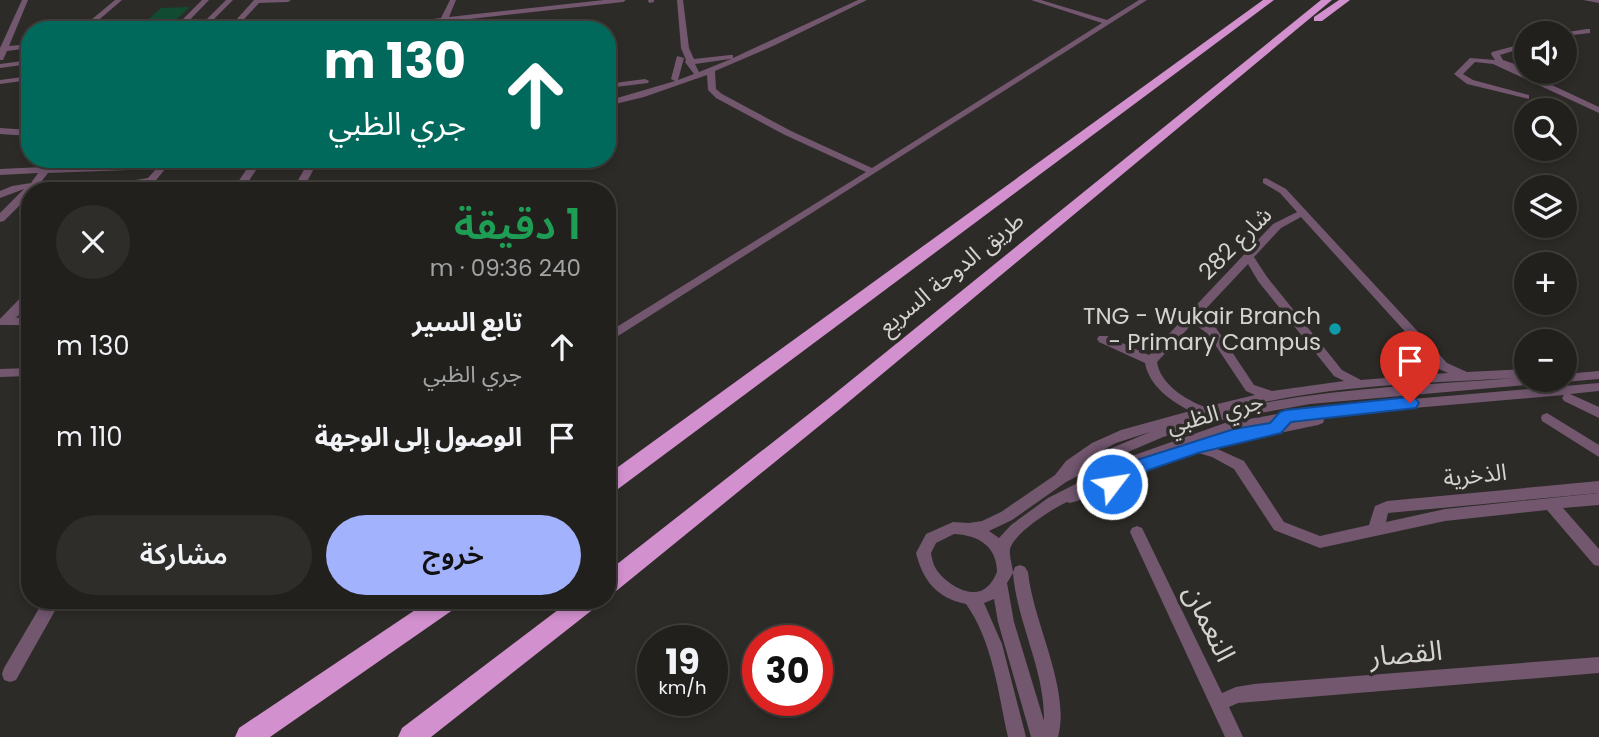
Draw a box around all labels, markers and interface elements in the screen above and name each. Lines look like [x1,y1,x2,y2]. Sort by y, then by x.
map controls [1514,21,1577,392]
button: sound [1514,21,1577,84]
text: 130 m [324,27,466,95]
icon: ahead [490,49,581,140]
button: search [1514,98,1577,161]
text: جري الظبي [328,101,466,146]
button: layers [1514,175,1577,238]
text: 1 دقيقة [454,195,581,254]
street label: شارع 282 [1191,199,1280,288]
street label: طريق الدوحة السريع [871,204,1031,343]
button: close [56,205,130,279]
text: 240 m · 09:36 [430,252,581,284]
button: + [1514,252,1577,315]
place label: TNG - Wukair Branch - Primary Campus [1083,300,1321,358]
text: تابع السير [412,304,522,340]
marker: TNG - Wukair Branch - Primary Campus [1327,321,1343,337]
text: 130 m [56,328,130,364]
icon: ahead [543,328,581,366]
button: − [1514,329,1577,392]
pin [1380,331,1440,403]
icon: arrive [1391,342,1429,380]
text: جري الظبي [423,358,522,390]
street label: جري الظبي [1163,385,1267,443]
text: 110 m [56,419,123,455]
text: الوصول إلى الوجهة [315,419,522,455]
icon: arrive [543,419,581,457]
position arrow [1075,447,1149,521]
street label: الذخرية [1442,456,1508,494]
button: مشاركة [56,515,312,595]
button: خروج [326,515,581,595]
street label: النعمان [1174,578,1245,668]
speed limit sign: 30 [742,625,833,716]
street label: القصار [1367,631,1444,676]
text: 19 [665,637,700,686]
text: km/h [659,675,706,700]

